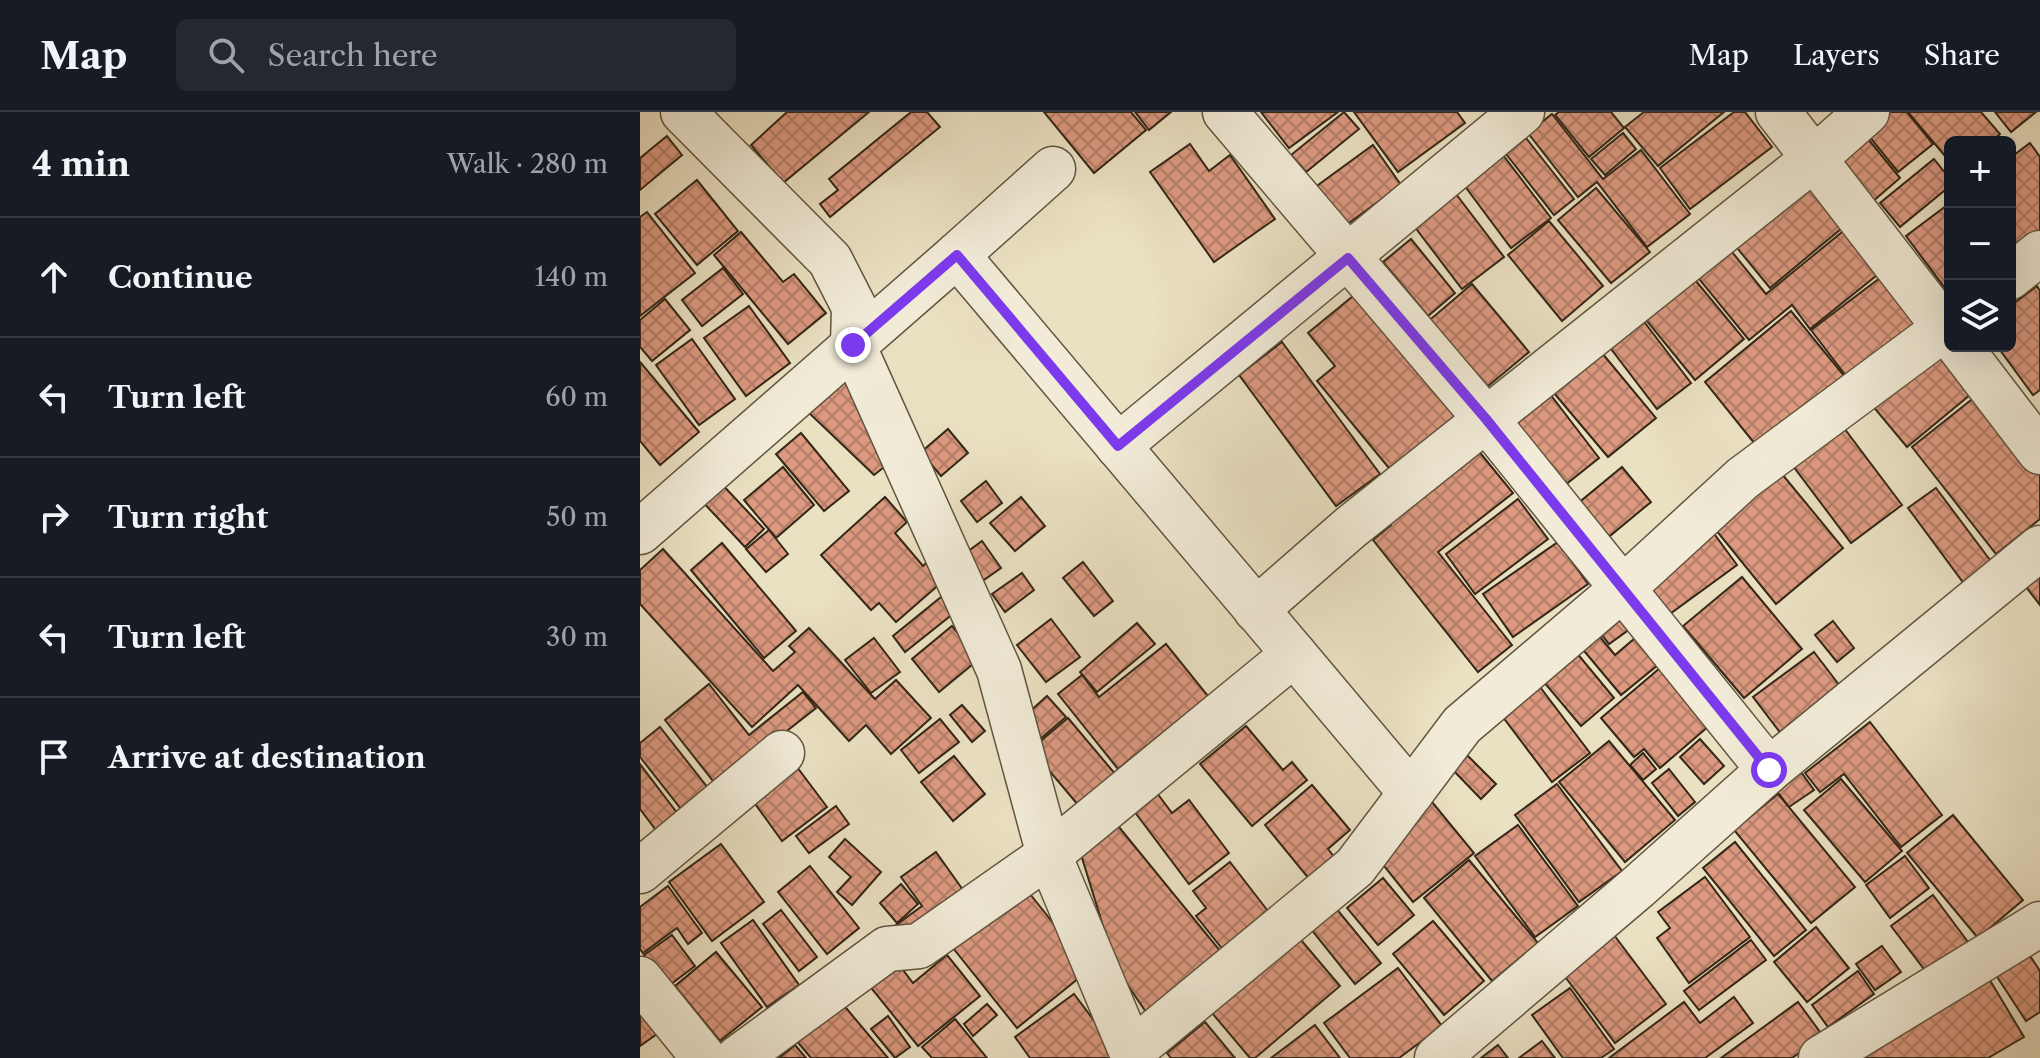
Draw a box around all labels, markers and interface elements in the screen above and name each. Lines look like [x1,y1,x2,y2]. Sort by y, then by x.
search box [176,19,736,91]
text: Map [40,32,128,79]
icon: search [204,33,248,77]
text: Search here [268,37,438,74]
text: Map [1689,38,1749,72]
text: Layers [1793,38,1880,72]
text: Share [1924,38,2000,72]
map controls [1944,136,2016,352]
button: + [1944,136,2016,208]
text: 4 min [32,143,130,185]
text: Walk · 280 m [447,148,608,180]
button: − [1944,208,2016,280]
icon: ahead [32,255,76,299]
text: Continue [108,259,253,296]
text: 140 m [534,261,608,293]
button: layers [1944,280,2016,352]
route end [835,327,871,363]
icon: left [32,375,76,419]
text: Turn left [108,379,245,416]
text: 60 m [545,381,608,413]
icon: right [32,495,76,539]
text: Turn right [108,499,268,536]
text: 50 m [546,501,608,533]
icon: left [32,615,76,659]
text: Turn left [108,619,245,656]
text: 30 m [546,621,608,653]
icon: arrive [32,735,76,779]
text: Arrive at destination [108,739,426,776]
route start [1751,752,1787,788]

